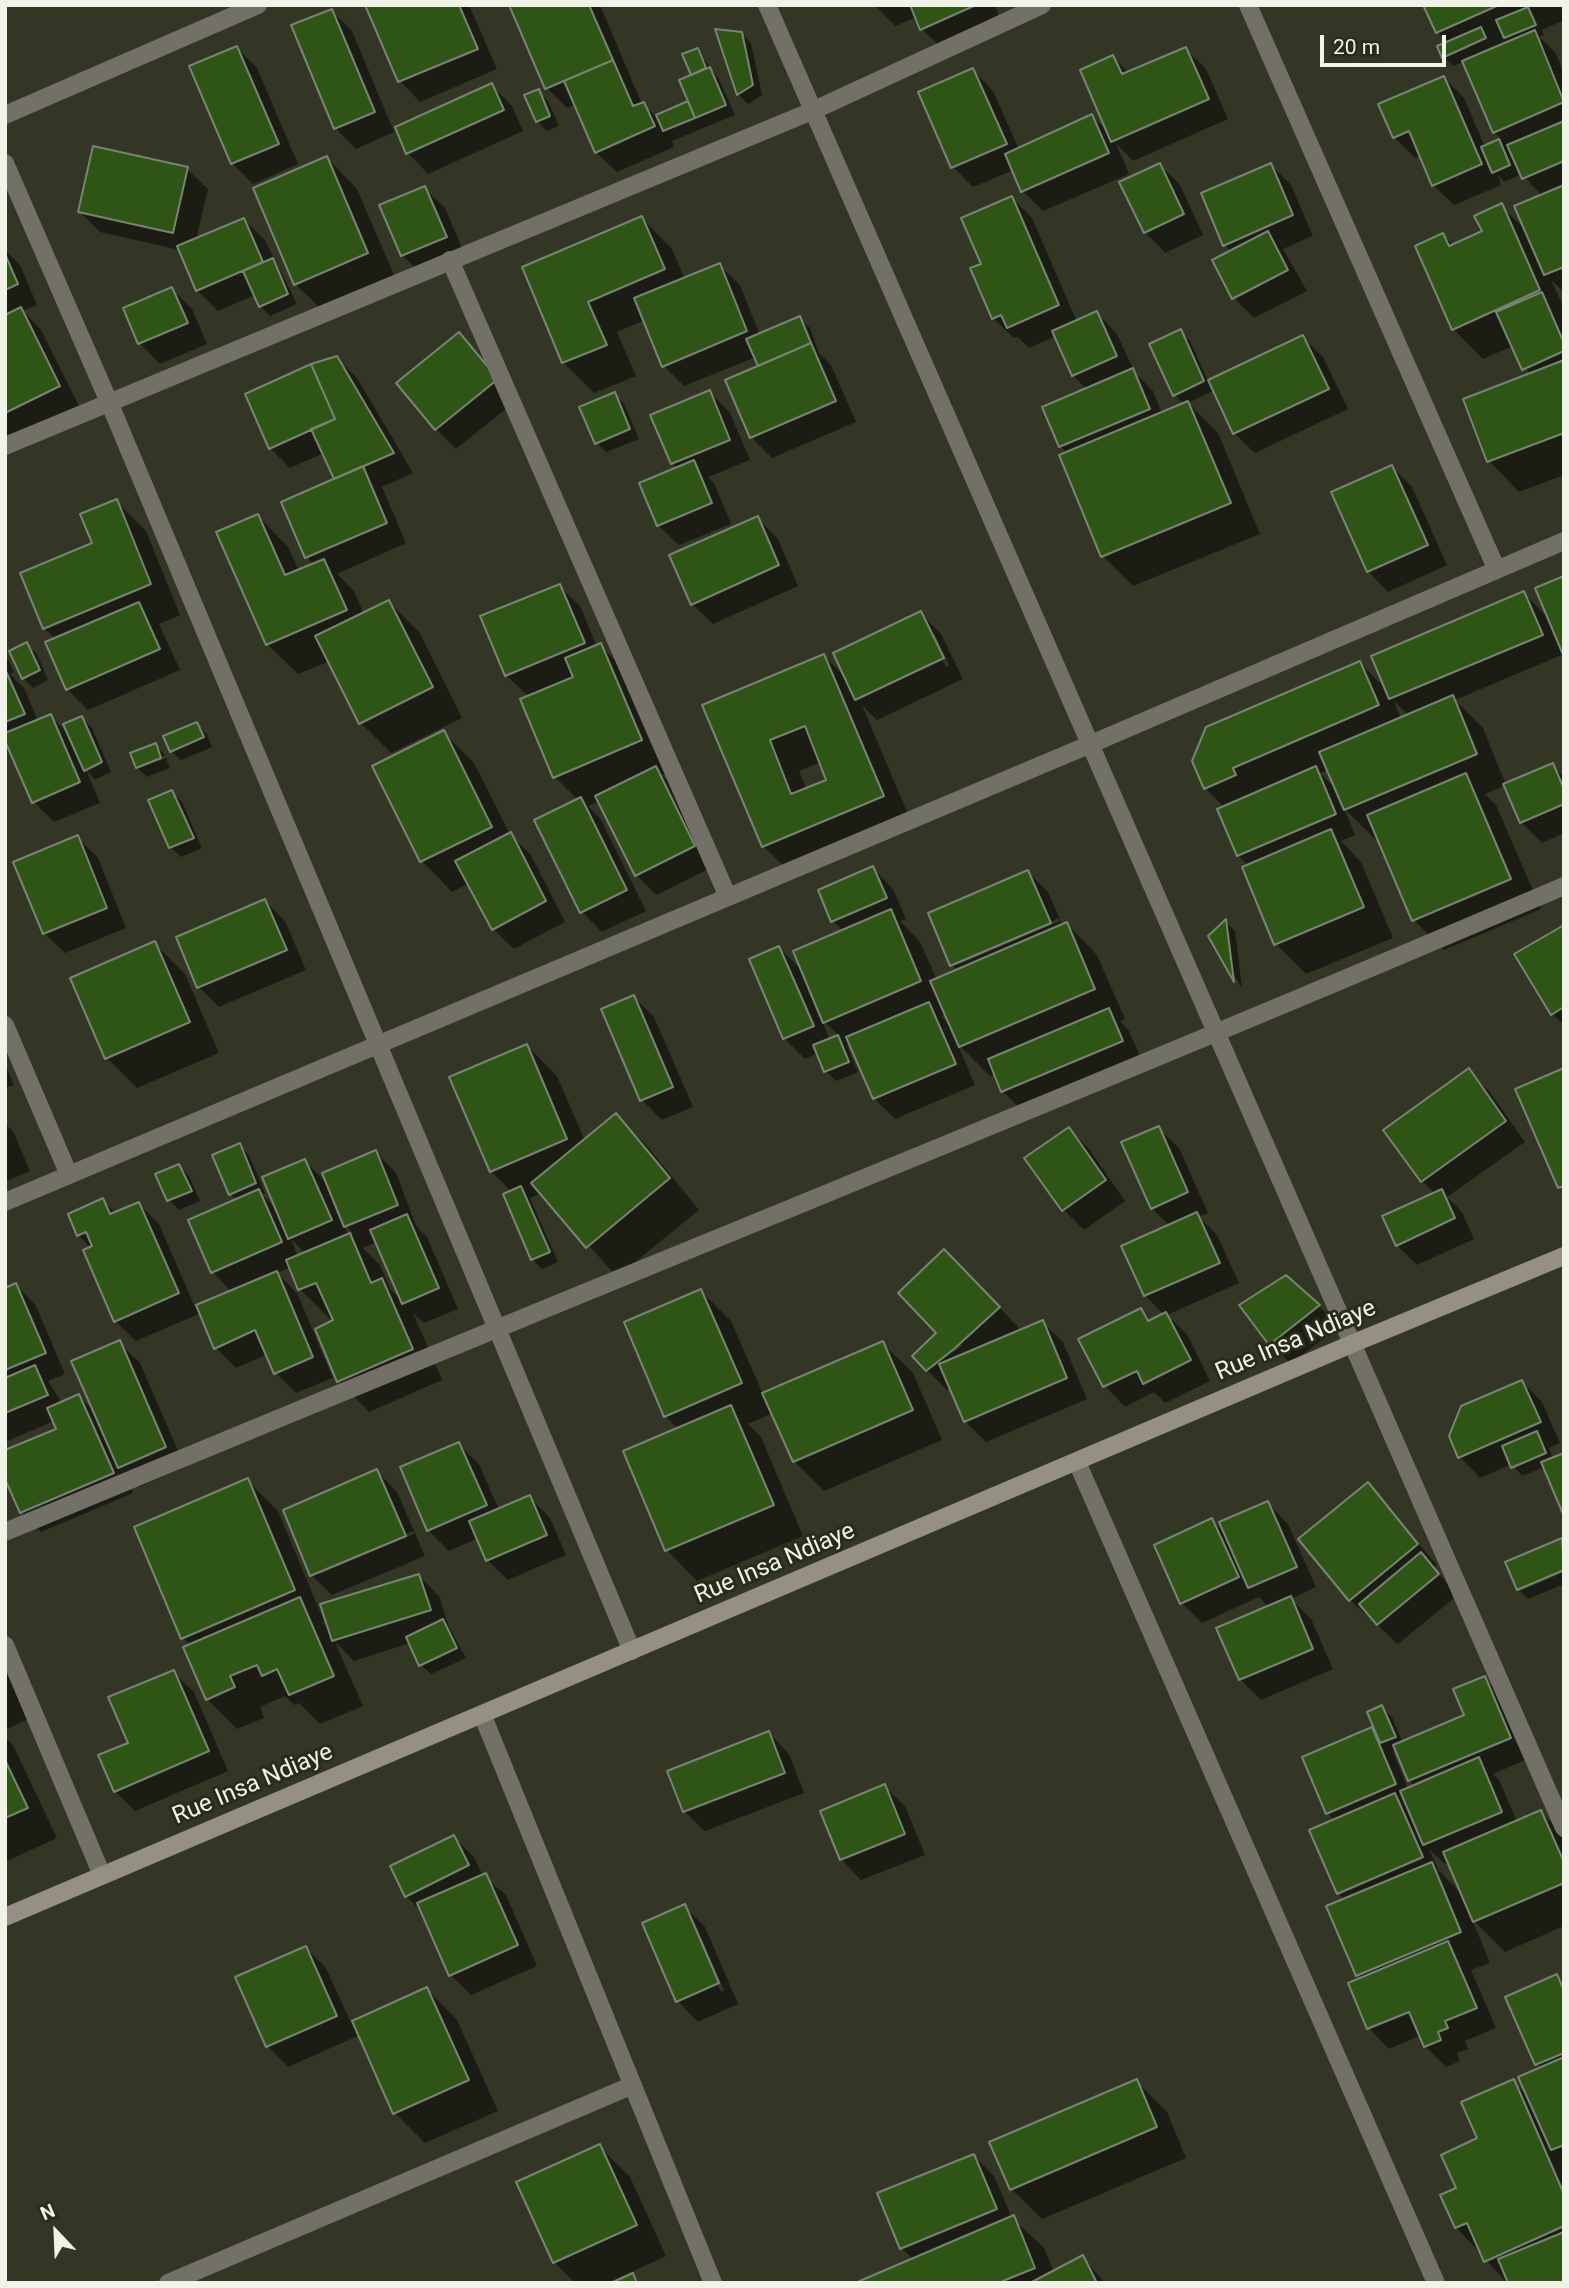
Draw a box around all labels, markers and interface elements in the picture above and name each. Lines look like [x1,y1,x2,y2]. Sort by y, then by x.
scale bar [1324,21,1450,65]
text: 20 m [1333,35,1380,59]
street label: Rue Insa Ndiaye [1212,1294,1380,1388]
street label: Rue Insa Ndiaye [691,1517,859,1611]
street label: Rue Insa Ndiaye [169,1738,337,1832]
north arrow [21,2197,91,2267]
text: N [37,2199,58,2225]

